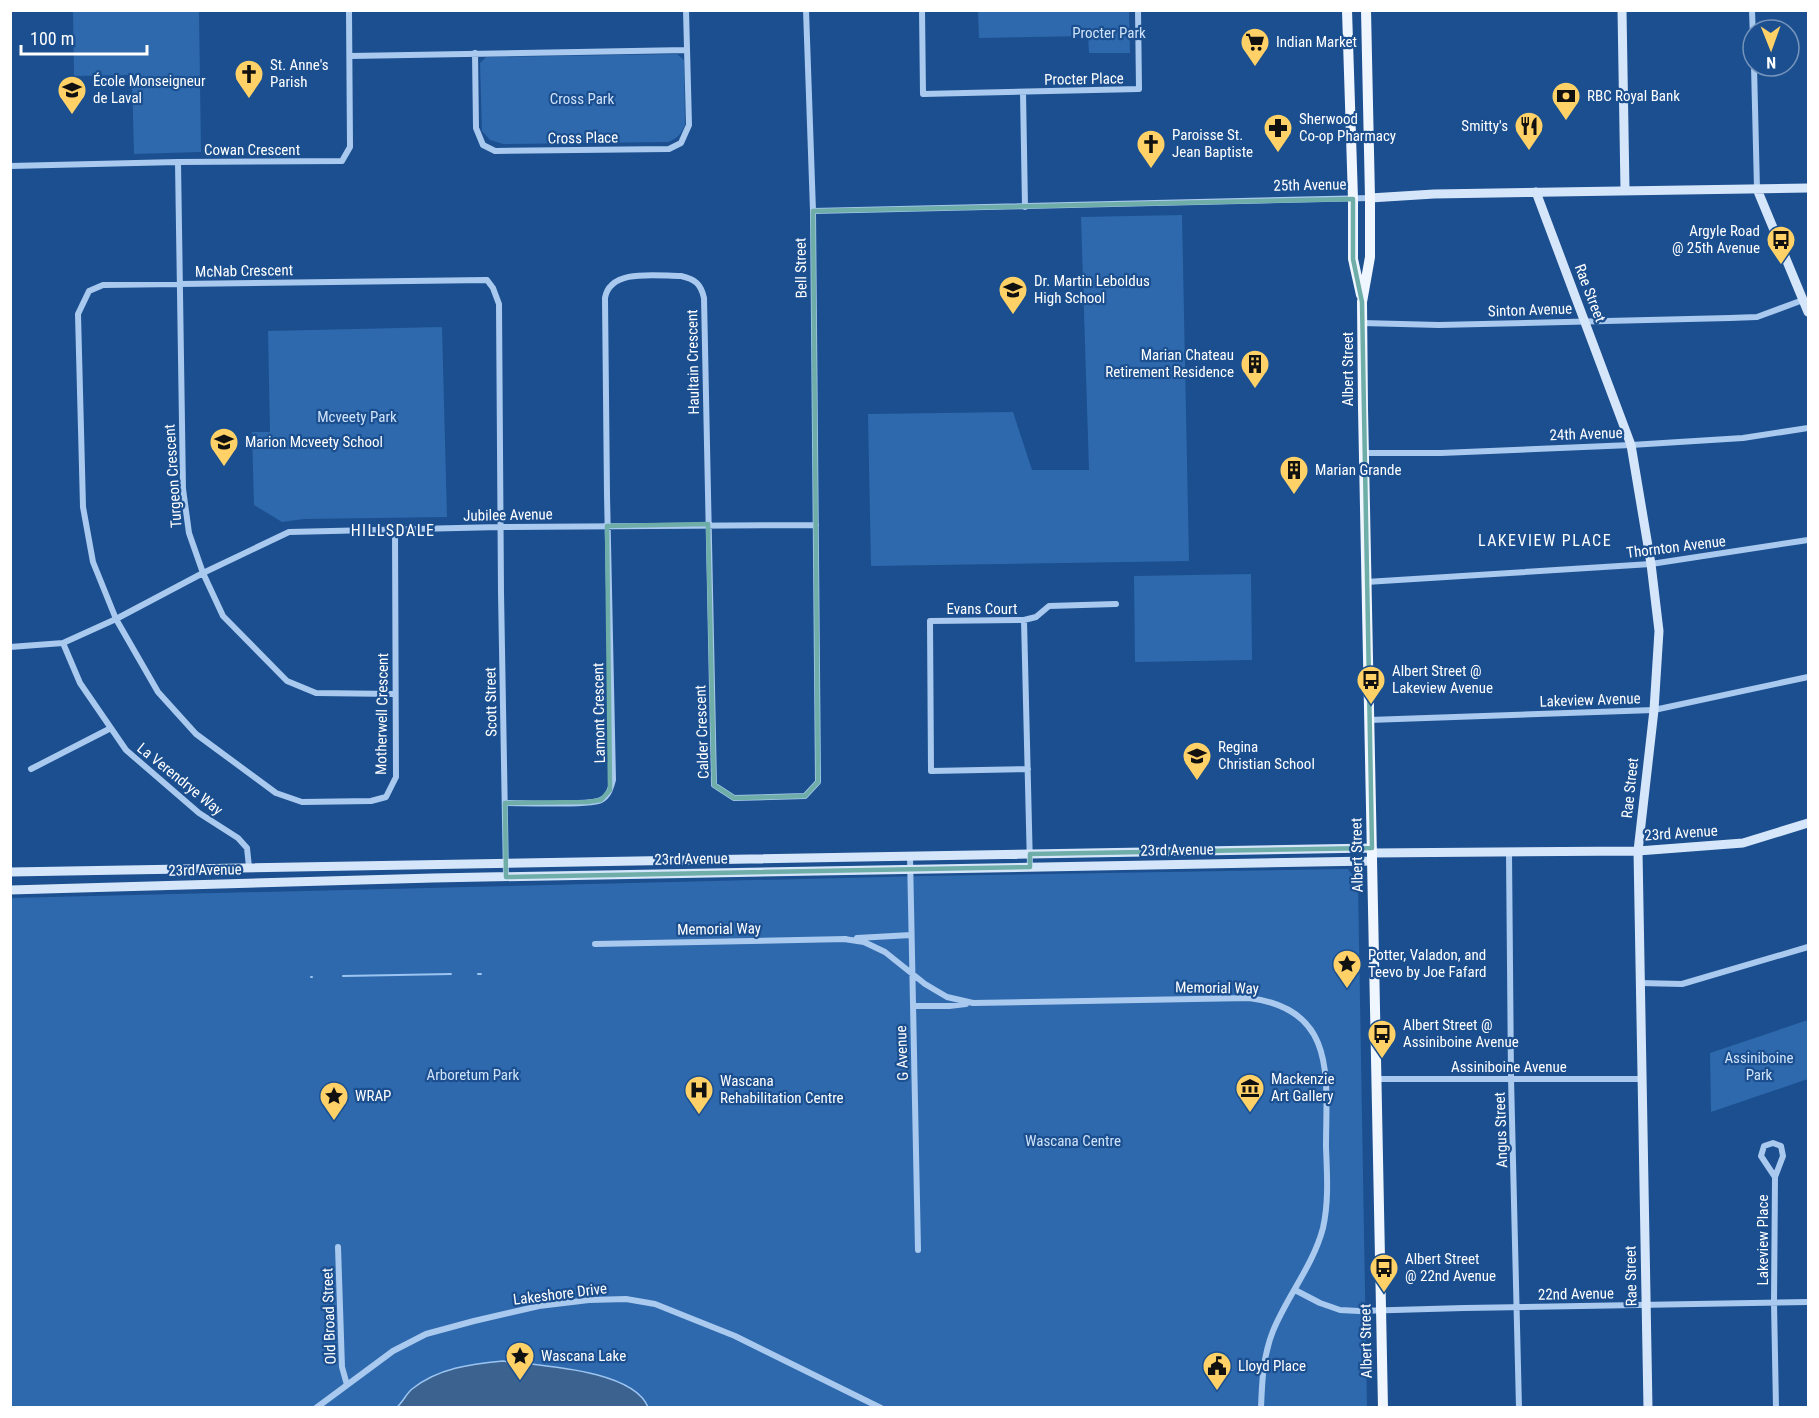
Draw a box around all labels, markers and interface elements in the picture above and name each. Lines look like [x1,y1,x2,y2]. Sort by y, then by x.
scale bar [21,18,147,56]
north arrow [1741,18,1801,78]
park label: Procter Park [1072,24,1146,42]
supermarket icon: Indian Market [1239,26,1271,68]
text: 100 m [30,28,74,49]
place label: Indian Market [1276,33,1357,51]
text: N [1766,53,1776,72]
place label: St. Anne's Parish [270,56,329,91]
church icon: St. Anne's Parish [233,58,265,100]
street label: Procter Place [1044,69,1124,89]
place label: École Monseigneur de Laval [93,72,206,107]
school or university icon: École Monseigneur de Laval [56,74,88,116]
bank icon: RBC Royal Bank [1550,80,1582,122]
place label: RBC Royal Bank [1587,87,1680,105]
park label: Cross Park [550,90,614,108]
place label: Sherwood Co-op Pharmacy [1299,110,1396,145]
restaurant icon: Smitty's [1513,110,1545,152]
pharmacy icon: Sherwood Co-op Pharmacy [1262,112,1294,154]
place label: Smitty's [1461,117,1508,135]
place label: Paroisse St. Jean Baptiste [1172,126,1253,161]
street label: Cross Place [548,128,618,148]
church icon: Paroisse St. Jean Baptiste [1135,128,1167,170]
street label: Cowan Crescent [204,141,300,159]
street label: 25th Avenue [1273,175,1347,195]
place label: Argyle Road @ 25th Avenue [1672,222,1760,257]
bus stop icon: Argyle Road @ 25th Avenue [1765,224,1797,266]
street label: Bell Street [791,237,811,299]
street label: McNab Crescent [195,261,293,281]
street label: Rae Street [1571,261,1609,325]
place label: Dr. Martin Leboldus High School [1034,272,1150,307]
school or university icon: Dr. Martin Leboldus High School [997,274,1029,316]
street label: Sinton Avenue [1488,300,1572,320]
street label: Haultain Crescent [683,309,703,415]
street label: Albert Street [1339,332,1357,406]
place label: Marian Chateau Retirement Residence [1105,346,1234,381]
building icon: Marian Chateau Retirement Residence [1239,348,1271,390]
park label: Mcveety Park [317,408,397,426]
street label: Turgeon Crescent [160,424,186,528]
street label: 24th Avenue [1549,424,1623,444]
school or university icon: Marion Mcveety School [208,426,240,468]
place label: Marion Mcveety School [245,433,383,451]
building icon: Marian Grande [1278,454,1310,496]
place label: Marian Grande [1315,461,1401,479]
street label: Jubilee Avenue [463,505,553,525]
district label: HILLSDALE [351,521,435,540]
district label: LAKEVIEW PLACE [1478,531,1612,550]
street label: Thornton Avenue [1625,532,1727,562]
street label: Evans Court [947,600,1017,618]
street label: Motherwell Crescent [372,653,392,775]
street label: Lamont Crescent [589,662,609,764]
place label: Albert Street @ Lakeview Avenue [1392,662,1493,697]
bus stop icon: Albert Street @ Lakeview Avenue [1355,664,1387,706]
street label: Scott Street [481,667,501,737]
street label: Calder Crescent [691,685,713,779]
street label: Lakeview Avenue [1539,689,1641,711]
place label: Regina Christian School [1218,738,1315,773]
street label: La Verendrye Way [134,739,226,819]
school or university icon: Regina Christian School [1181,740,1213,782]
street label: Rae Street [1618,757,1642,819]
street label: Albert Street [1347,818,1367,892]
street label: 23rd Avenue [1644,821,1718,845]
street label: 23rd Avenue [1140,840,1214,860]
street label: 23rd Avenue [654,849,728,869]
street label: 23rd Avenue [168,860,242,880]
street label: Memorial Way [677,919,761,939]
place label: Potter, Valadon, and Teevo by Joe Fafard [1368,946,1487,981]
place icon: Potter, Valadon, and Teevo by Joe Fafard [1331,948,1363,990]
street label: Memorial Way [1175,978,1259,998]
place label: Albert Street @ Assiniboine Avenue [1403,1016,1519,1051]
bus stop icon: Albert Street @ Assiniboine Avenue [1366,1018,1398,1060]
street label: G Avenue [892,1025,912,1081]
park label: Assiniboine Park [1724,1049,1794,1084]
street label: Assiniboine Avenue [1451,1058,1567,1076]
park label: Arboretum Park [427,1066,520,1084]
place label: Mackenzie Art Gallery [1271,1070,1334,1105]
place label: Wascana Rehabilitation Centre [720,1072,844,1107]
museum icon: Mackenzie Art Gallery [1234,1072,1266,1114]
hospital icon: Wascana Rehabilitation Centre [683,1074,715,1116]
place icon: WRAP [318,1080,350,1122]
place label: WRAP [355,1087,391,1105]
street label: Angus Street [1491,1092,1511,1168]
park label: Wascana Centre [1025,1132,1121,1150]
street label: Lakeview Place [1754,1195,1772,1285]
street label: Rae Street [1621,1245,1641,1307]
place label: Albert Street @ 22nd Avenue [1405,1250,1496,1285]
bus stop icon: Albert Street @ 22nd Avenue [1368,1252,1400,1294]
street label: Old Broad Street [318,1267,340,1365]
street label: Lakeshore Drive [512,1279,608,1309]
street label: 22nd Avenue [1538,1284,1614,1304]
street label: Albert Street [1356,1304,1376,1378]
place icon: Wascana Lake [504,1340,536,1382]
place label: Wascana Lake [541,1347,626,1365]
public building icon: Lloyd Place [1201,1350,1233,1392]
place label: Lloyd Place [1238,1357,1306,1375]

